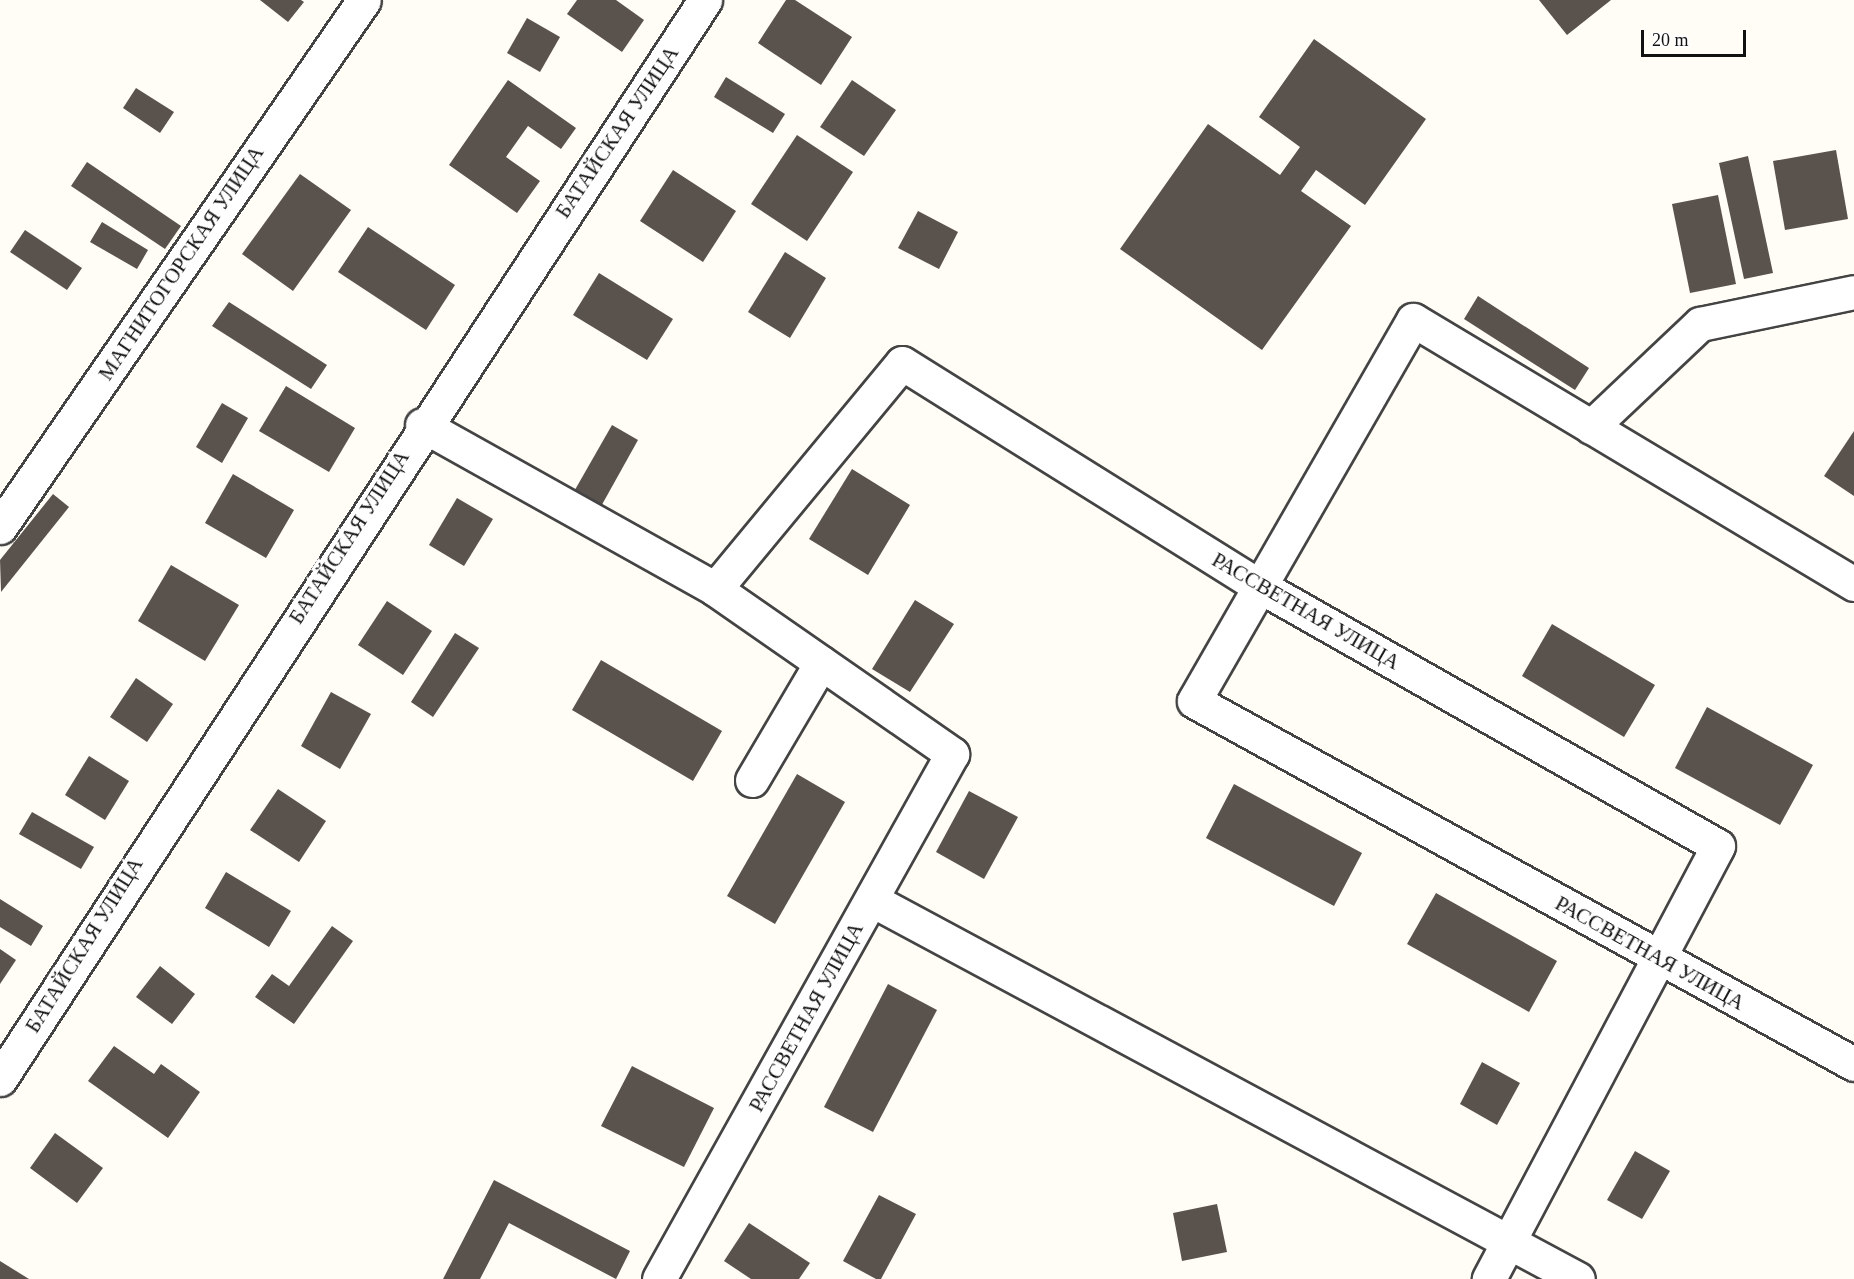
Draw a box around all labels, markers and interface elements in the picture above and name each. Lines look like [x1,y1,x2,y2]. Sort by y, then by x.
scale bar [1644,18,1749,56]
text: 20 m [1652,30,1689,50]
street label: БАТАЙСКАЯ УЛИЦА [550,41,684,223]
street label: МАГНИТОГОРСКАЯ УЛИЦА [93,141,269,385]
street label: БАТАЙСКАЯ УЛИЦА [283,445,415,629]
street label: РАССВЕТНАЯ УЛИЦА [1208,547,1404,675]
street label: БАТАЙСКАЯ УЛИЦА [20,853,148,1037]
street label: РАССВЕТНАЯ УЛИЦА [1551,890,1749,1016]
street label: РАССВЕТНАЯ УЛИЦА [743,918,869,1116]

